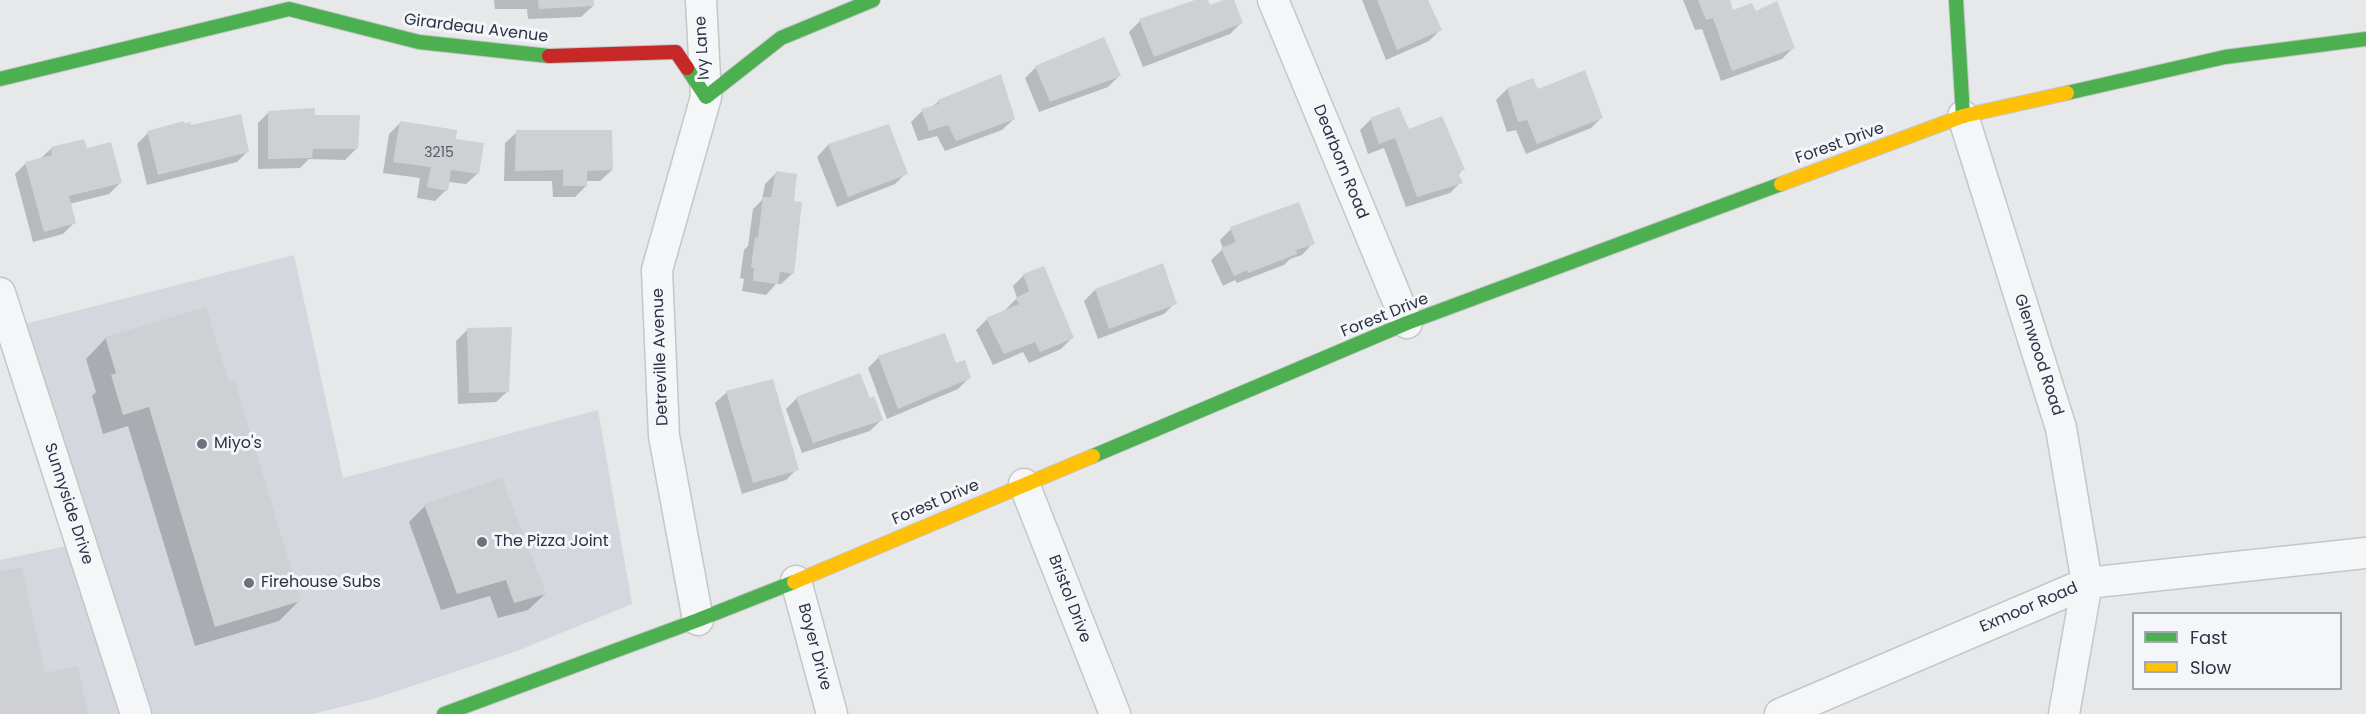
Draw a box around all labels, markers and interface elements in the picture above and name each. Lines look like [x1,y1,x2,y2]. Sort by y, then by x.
street label: Girardeau Avenue [403,11,549,47]
street label: Ivy Lane [692,16,714,80]
street label: Dearborn Road [1308,102,1372,222]
street label: Forest Drive [1793,119,1887,169]
house number: 3215 [424,145,454,161]
street label: Detreville Avenue [649,288,673,426]
street label: Forest Drive [1338,290,1432,342]
street label: Glenwood Road [2009,292,2067,418]
place label: Miyo's [214,434,262,454]
marker: Miyo's [195,437,209,451]
street label: Sunnyside Drive [39,441,97,567]
street label: Forest Drive [890,476,982,530]
place label: The Pizza Joint [494,532,609,552]
marker: The Pizza Joint [475,535,489,549]
street label: Bristol Drive [1043,552,1095,646]
place label: Firehouse Subs [261,573,381,593]
marker: Firehouse Subs [242,576,256,590]
street label: Exmoor Road [1977,579,2081,637]
street label: Boyer Drive [793,601,835,693]
legend [2132,612,2342,690]
text: Fast [2190,625,2227,650]
text: Slow [2190,655,2231,680]

